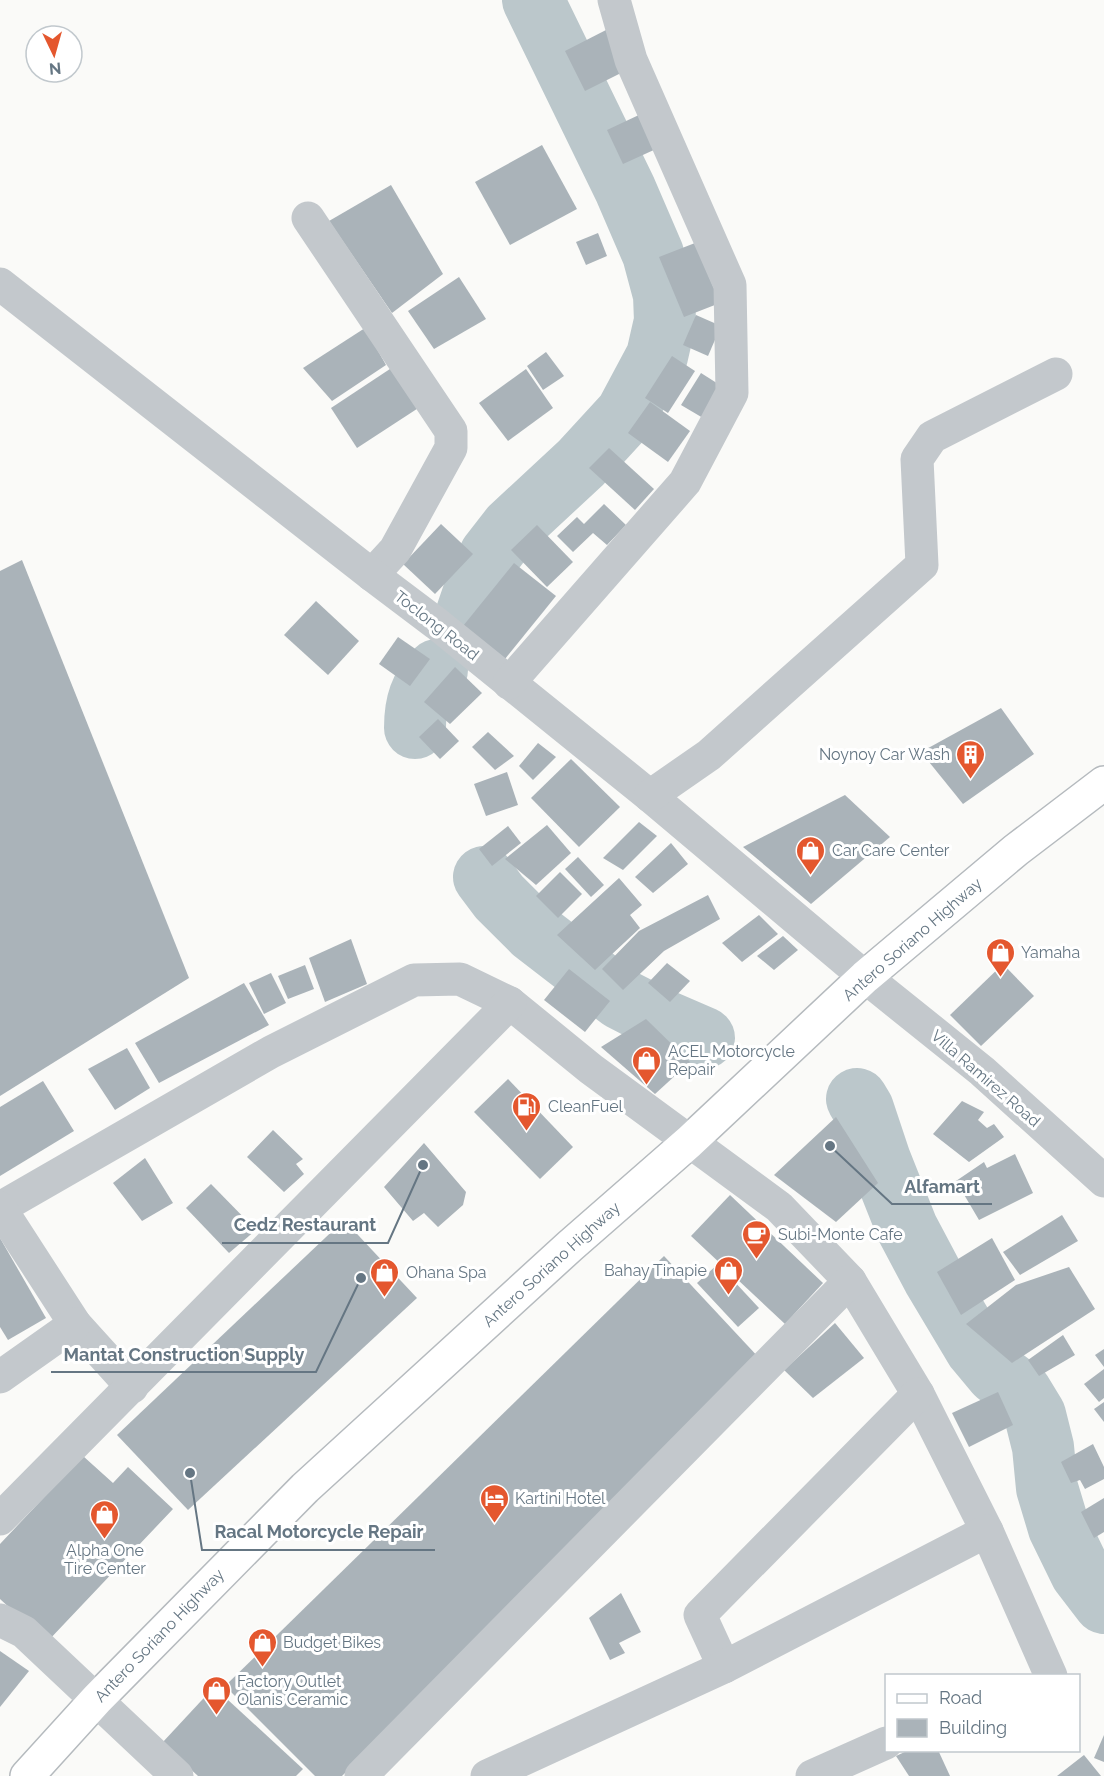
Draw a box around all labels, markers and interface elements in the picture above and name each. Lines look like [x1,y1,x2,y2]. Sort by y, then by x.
north arrow [24,24,84,84]
text: N [48,58,62,78]
street label: Toclong Road [391,587,483,664]
building icon: Noynoy Car Wash [955,738,987,780]
place label: Noynoy Car Wash [819,745,950,764]
shop icon: Car Care Center [795,834,827,876]
place label: Car Care Center [832,841,950,860]
street label: Antero Soriano Highway [839,874,986,1005]
shop icon: Yamaha [984,936,1016,978]
place label: Yamaha [1021,943,1080,962]
street label: Villa Ramirez Road [927,1026,1044,1131]
place label: ACEL Motorcycle Repair [668,1042,795,1079]
shop icon: ACEL Motorcycle Repair [631,1044,663,1086]
fuel station icon: CleanFuel [511,1090,543,1132]
place label: CleanFuel [548,1097,624,1116]
callout: Alfamart [892,1168,992,1204]
text: Alfamart [904,1176,980,1197]
street label: Antero Soriano Highway [479,1198,624,1331]
callout: Cedz Restaurant [222,1207,388,1243]
text: Cedz Restaurant [234,1214,376,1235]
cafe icon: Subi-Monte Cafe [741,1218,773,1260]
place label: Subi-Monte Cafe [778,1225,903,1244]
shop icon: Bahay Tinapie [712,1254,744,1296]
shop icon: Ohana Spa [369,1256,401,1298]
place label: Bahay Tinapie [604,1261,707,1280]
place label: Ohana Spa [406,1263,487,1282]
callout: Mantat Construction Supply [51,1336,316,1372]
text: Mantat Construction Supply [64,1344,304,1365]
hotel icon: Kartini Hotel [478,1482,510,1524]
place label: Kartini Hotel [515,1489,606,1508]
shop icon: Alpha One Tire Center [89,1498,121,1540]
callout: Racal Motorcycle Repair [202,1514,435,1550]
text: Racal Motorcycle Repair [214,1521,424,1542]
place label: Alpha One Tire Center [64,1541,146,1578]
street label: Antero Soriano Highway [91,1565,228,1706]
shop icon: Budget Bikes [246,1626,278,1668]
place label: Budget Bikes [283,1633,381,1652]
place label: Factory Outlet Olanis Ceramic [237,1672,349,1709]
shop icon: Factory Outlet Olanis Ceramic [200,1674,232,1716]
legend [885,1674,1080,1752]
text: Road [939,1687,982,1708]
text: Building [939,1717,1007,1738]

